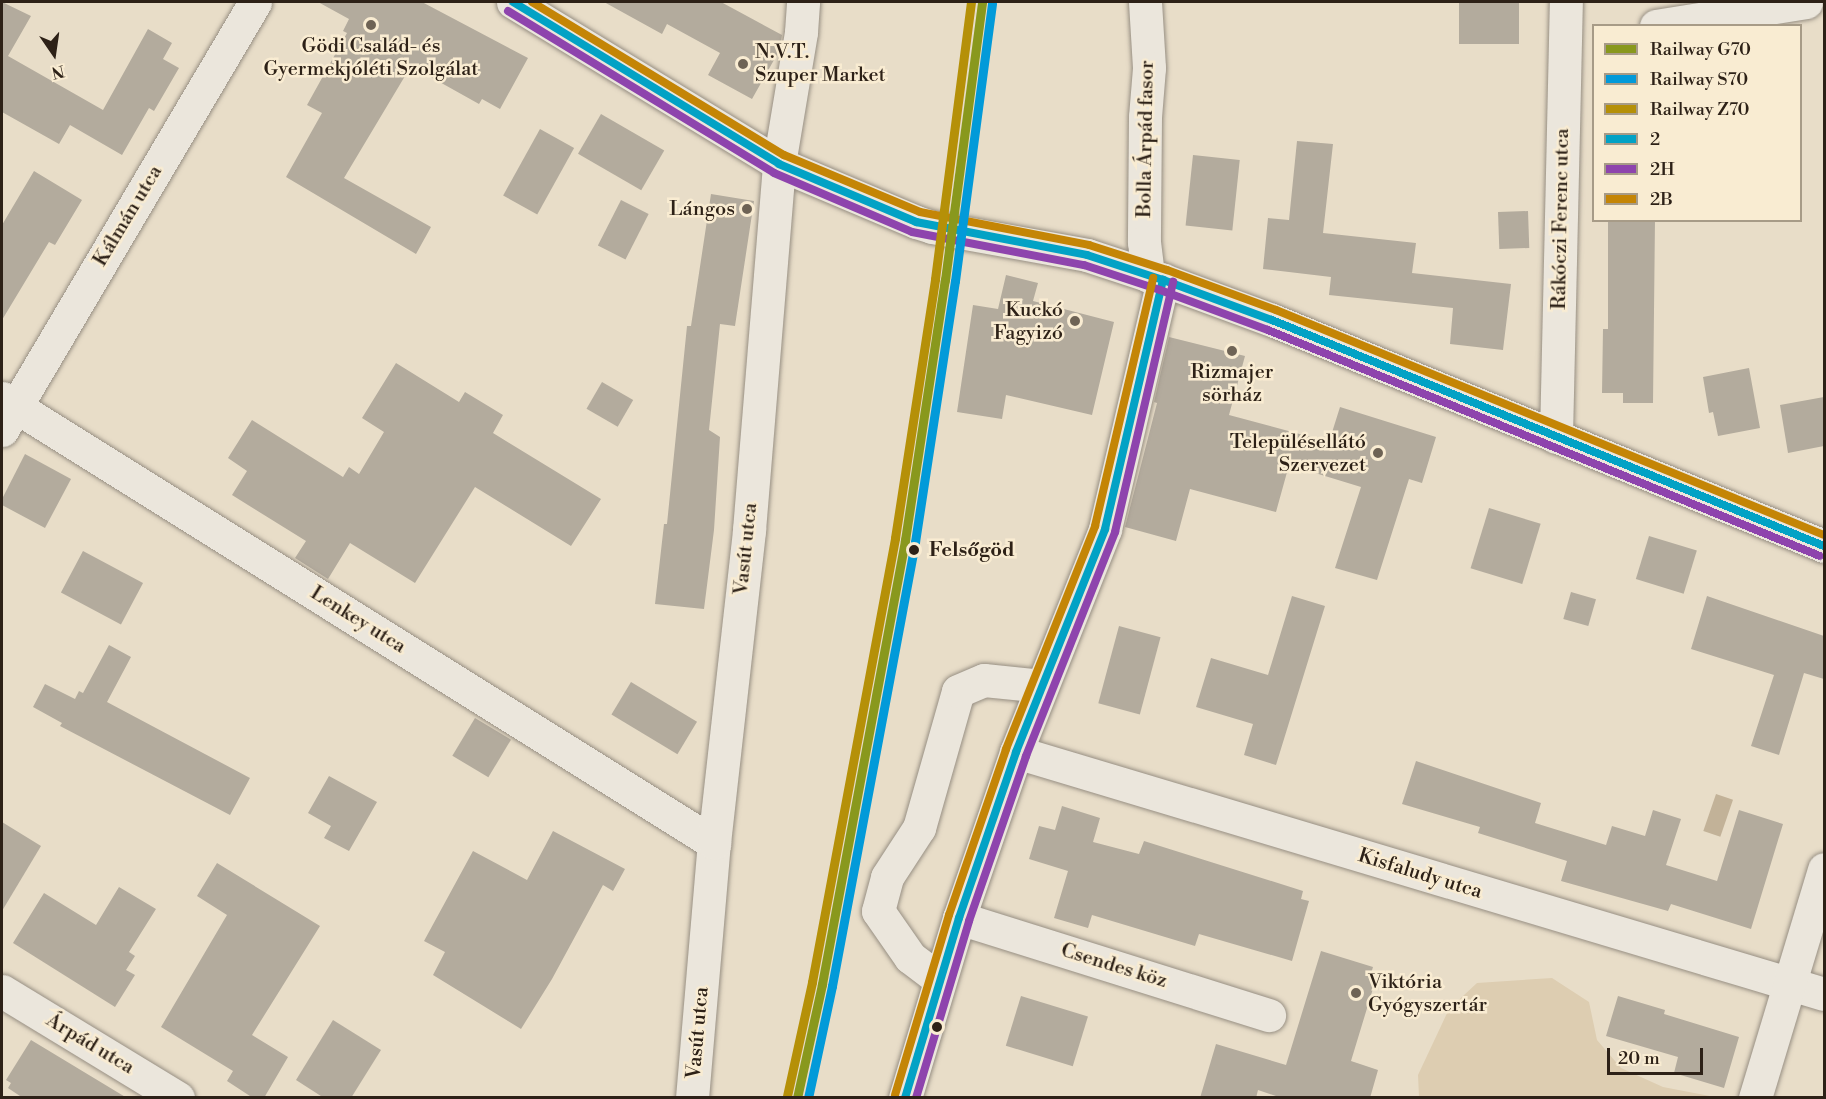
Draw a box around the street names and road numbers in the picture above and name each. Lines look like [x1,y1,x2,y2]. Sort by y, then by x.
street label: Bolla Árpád fasor [1133,60,1159,218]
street label: Rákóczi Ferenc utca [1547,128,1575,310]
street label: Kálmán utca [88,161,168,271]
street label: Vasút utca [729,502,763,596]
street label: Lenkey utca [306,581,410,659]
street label: Kisfaludy utca [1355,844,1485,904]
street label: Csendes köz [1058,938,1170,994]
street label: Vasút utca [682,986,714,1080]
street label: Árpád utca [42,1008,138,1080]

